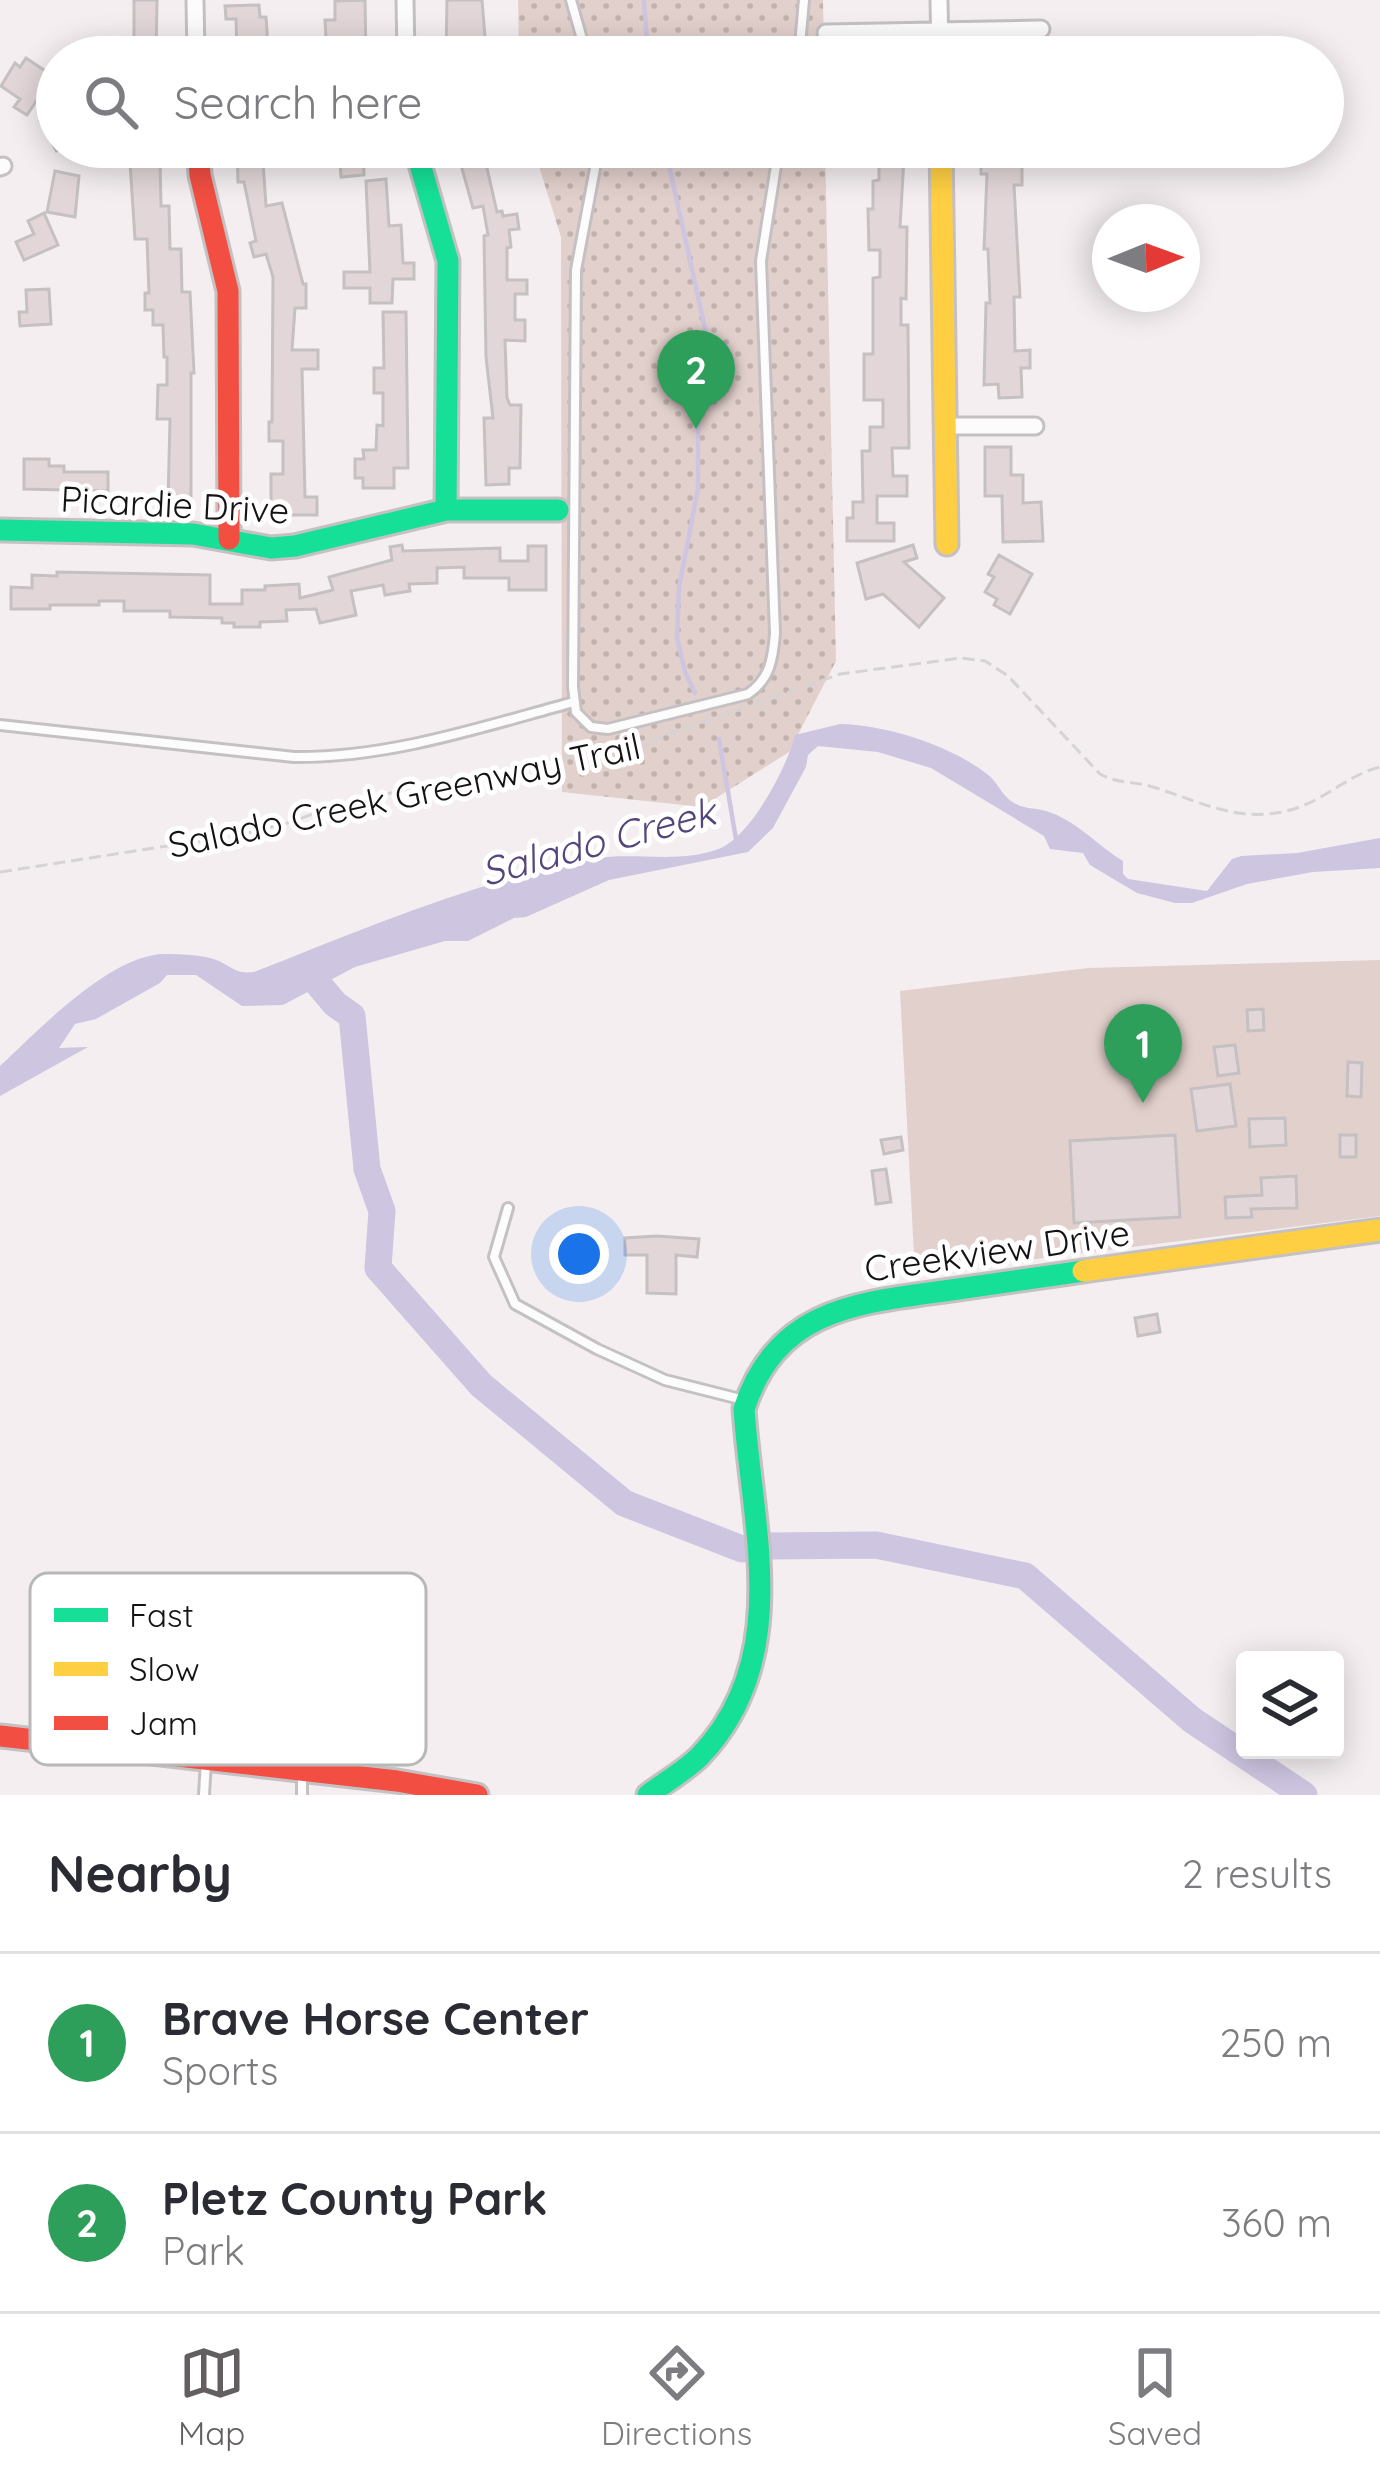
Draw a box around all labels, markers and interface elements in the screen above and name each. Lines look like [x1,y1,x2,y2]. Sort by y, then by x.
search box [36,36,1344,168]
icon: search [78,69,144,135]
text: Search here [174,74,422,130]
north arrow [1092,204,1200,312]
pin: 2 [657,330,735,429]
street label: Picardie Drive [59,476,291,532]
street label: Salado Creek Greenway Trail [164,724,644,866]
water label: Salado Creek [476,787,720,895]
pin: 1 [1104,1004,1182,1103]
street label: Creekview Drive [862,1209,1132,1291]
your location [549,1224,609,1284]
legend [30,1573,426,1765]
text: Fast [129,1594,194,1635]
text: Slow [129,1648,200,1689]
map controls [1236,1651,1344,1759]
button: layers [1236,1651,1344,1759]
text: Jam [129,1702,198,1743]
text: Nearby [48,1841,232,1905]
text: 2 results [1182,1849,1332,1898]
text: Brave Horse Center [162,1990,589,2046]
text: 1 [79,2018,95,2067]
text: 250 m [1220,2018,1332,2067]
text: Sports [162,2046,278,2095]
text: Pletz County Park [162,2170,547,2226]
text: 2 [76,2198,98,2247]
text: 360 m [1221,2198,1332,2247]
text: Park [162,2226,245,2275]
tab: Map [178,2340,245,2453]
tab: Directions [601,2340,752,2453]
tab: Saved [1108,2340,1202,2453]

